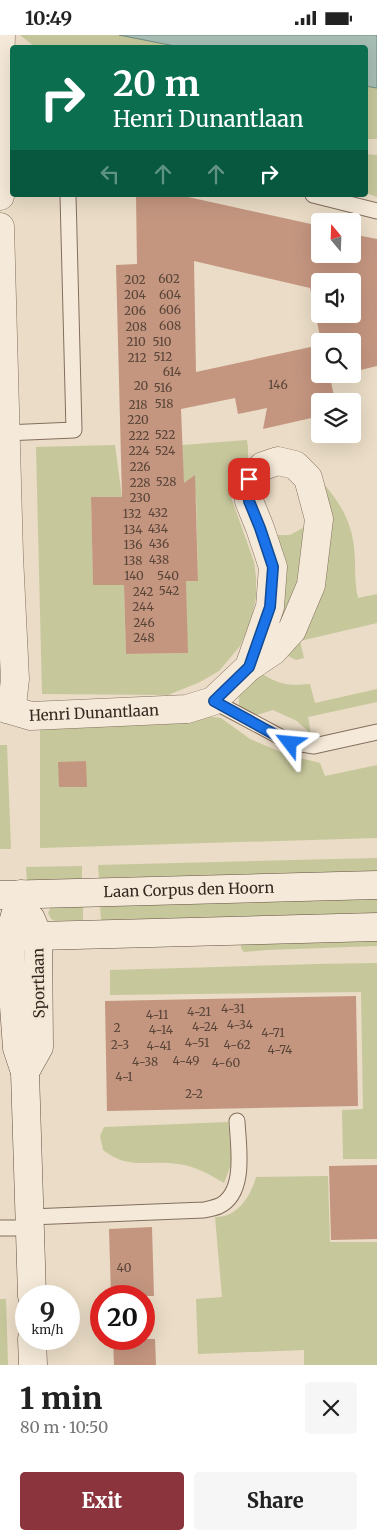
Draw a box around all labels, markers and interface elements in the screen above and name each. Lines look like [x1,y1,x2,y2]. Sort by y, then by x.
text: 10:49 [25,6,72,30]
text: 20 m [113,62,200,106]
icon: right [30,65,95,130]
text: Henri Dunantlaan [113,105,304,133]
icon: left [96,160,124,188]
icon: ahead [149,160,177,188]
icon: ahead [202,160,230,188]
icon: right [255,160,283,188]
north arrow [311,213,361,263]
map controls [311,213,361,443]
house number: 602 [158,271,180,286]
house number: 202 [124,272,146,287]
button: sound [311,273,361,323]
house number: 204 [124,287,147,302]
house number: 604 [159,287,182,302]
house number: 606 [159,302,181,317]
house number: 206 [124,303,146,318]
house number: 608 [159,318,181,333]
house number: 208 [125,319,147,334]
button: search [311,333,361,383]
house number: 210 [126,334,146,349]
house number: 510 [152,334,172,349]
house number: 512 [154,349,172,364]
house number: 212 [127,350,147,365]
house number: 614 [163,364,182,379]
house number: 146 [268,377,288,392]
house number: 20 [134,378,149,393]
house number: 516 [154,380,172,395]
button: layers [311,393,361,443]
house number: 518 [155,396,173,411]
house number: 218 [129,397,147,412]
house number: 220 [127,412,149,427]
house number: 522 [155,427,175,442]
house number: 222 [129,428,149,443]
house number: 224 [128,443,150,458]
house number: 524 [155,443,176,458]
pin [228,458,270,500]
house number: 226 [129,459,151,474]
icon: arrive [235,465,263,493]
house number: 528 [156,474,176,489]
house number: 228 [129,475,151,490]
house number: 230 [129,490,151,505]
house number: 432 [148,505,168,520]
house number: 132 [123,506,141,521]
house number: 434 [148,521,169,536]
house number: 134 [123,522,143,537]
house number: 436 [149,536,169,551]
house number: 136 [123,537,143,552]
house number: 438 [149,552,169,567]
house number: 138 [124,553,142,568]
house number: 140 [124,568,144,583]
house number: 540 [157,568,179,583]
house number: 542 [159,583,179,598]
house number: 242 [133,584,153,599]
house number: 244 [132,599,154,614]
house number: 246 [133,615,155,630]
house number: 248 [133,630,155,645]
street label: Henri Dunantlaan [29,700,159,725]
position arrow [263,716,315,768]
street label: Laan Corpus den Hoorn [103,878,275,901]
street label: Sportlaan [28,948,49,1018]
house number: 4-31 [221,1001,246,1016]
house number: 4-21 [187,1004,211,1019]
house number: 4-11 [146,1007,169,1022]
house number: 4-34 [227,1017,254,1032]
house number: 4-24 [192,1019,218,1034]
house number: 2 [113,1020,121,1035]
house number: 4-14 [149,1022,174,1037]
house number: 4-71 [261,1025,285,1040]
house number: 4-51 [185,1035,210,1050]
house number: 2-3 [111,1037,129,1052]
house number: 4-62 [223,1037,251,1052]
house number: 4-41 [146,1038,172,1053]
house number: 4-74 [268,1042,293,1057]
house number: 4-49 [172,1053,200,1068]
house number: 4-38 [132,1054,158,1069]
house number: 4-60 [212,1055,240,1070]
house number: 4-1 [115,1069,133,1084]
house number: 2-2 [185,1086,203,1101]
house number: 40 [117,1260,132,1275]
speed limit sign: 20 [90,1285,155,1350]
text: 9 [40,1295,55,1327]
text: km/h [32,1322,63,1337]
text: 1 min [20,1379,102,1417]
button: close [305,1382,357,1434]
text: 80 m · 10:50 [20,1417,108,1437]
button: Exit [20,1472,184,1530]
button: Share [194,1472,357,1530]

